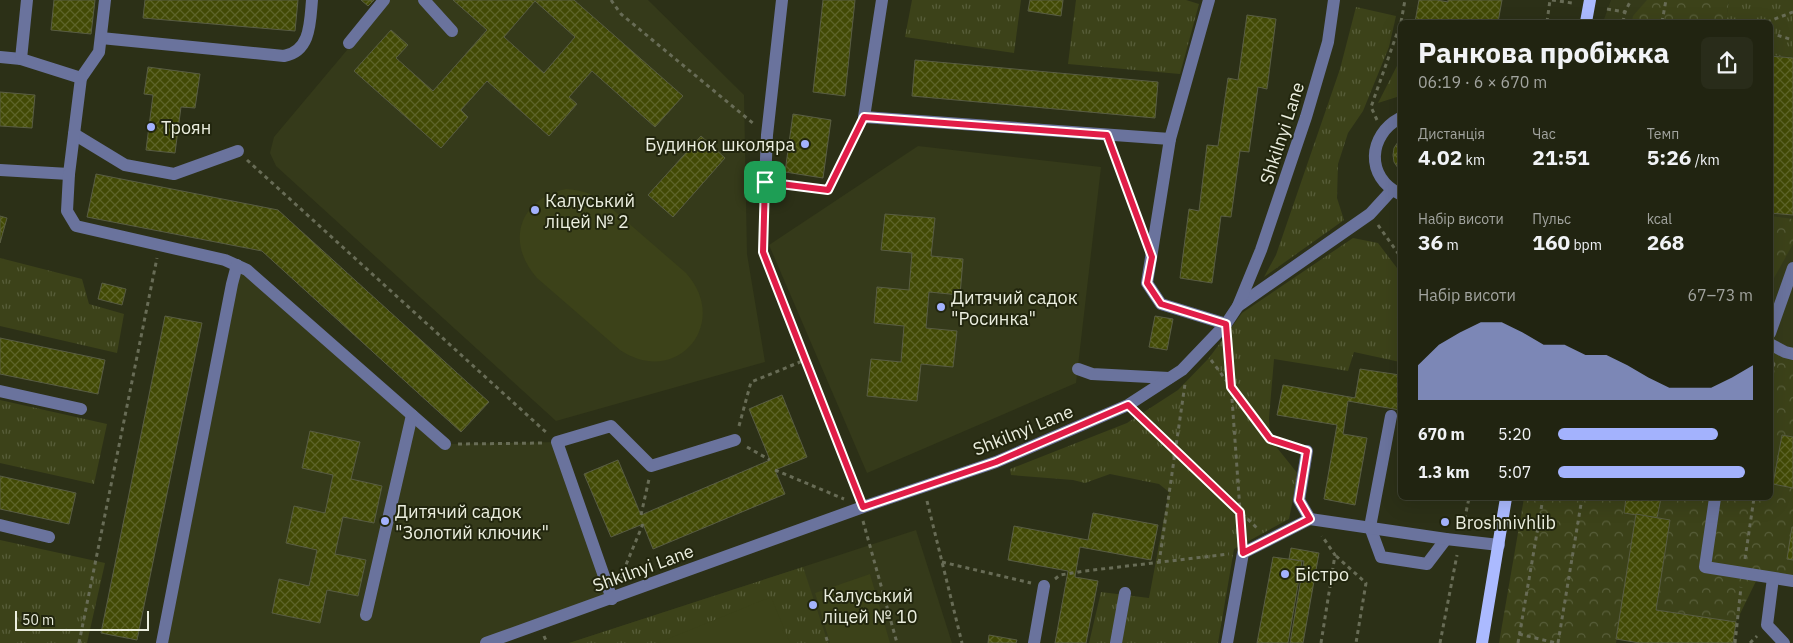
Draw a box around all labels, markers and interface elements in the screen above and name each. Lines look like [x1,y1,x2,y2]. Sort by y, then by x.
text: Ранкова пробіжка [1418,34,1670,71]
button: share [1701,37,1753,89]
text: 06:19 · 6 × 670 m [1418,72,1547,92]
street label: Shkilnyi Lane [1255,79,1309,187]
place label: Троян [161,116,211,139]
marker: Троян [145,121,157,133]
text: Дистанція [1418,125,1485,143]
text: Час [1532,125,1556,143]
text: Темп [1647,125,1679,143]
place label: Будинок школяра [645,133,795,156]
marker: Будинок школяра [799,138,811,150]
text: 4.02 [1418,143,1462,171]
text: 21:51 [1532,143,1590,171]
text: 5:26 [1647,143,1691,171]
text: km [1462,151,1485,169]
text: /km [1691,151,1720,169]
pin [744,161,786,203]
icon: arrive [751,168,779,196]
place label: Калуський ліцей № 2 [545,189,635,233]
marker: Калуський ліцей № 2 [529,204,541,216]
text: Набір висоти [1418,210,1504,228]
text: Пульс [1532,210,1571,228]
text: kcal [1647,210,1672,228]
text: 36 [1418,228,1443,256]
text: 160 [1532,228,1570,256]
text: 268 [1647,228,1684,256]
text: m [1443,236,1459,254]
text: bpm [1570,236,1602,254]
text: Набір висоти [1418,285,1516,305]
text: 67–73 m [1687,285,1753,305]
place label: Дитячий садок "Росинка" [951,286,1078,330]
marker: Дитячий садок "Росинка" [935,301,947,313]
street label: Shkilnyi Lane [970,399,1077,461]
text: 670 m [1418,424,1465,444]
text: 5:20 [1498,424,1531,444]
text: 1.3 km [1418,462,1469,482]
text: 5:07 [1498,462,1531,482]
place label: Дитячий садок "Золотий ключик" [395,500,549,544]
place label: Broshnivhlib [1455,511,1556,534]
marker: Дитячий садок "Золотий ключик" [379,515,391,527]
marker: Broshnivhlib [1439,516,1451,528]
street label: Shkilnyi Lane [589,539,697,597]
place label: Бістро [1295,563,1349,586]
marker: Бістро [1279,568,1291,580]
place label: Калуський ліцей № 10 [823,584,918,628]
marker: Калуський ліцей № 10 [807,599,819,611]
scale bar [15,608,149,631]
text: 50 m [22,611,54,629]

